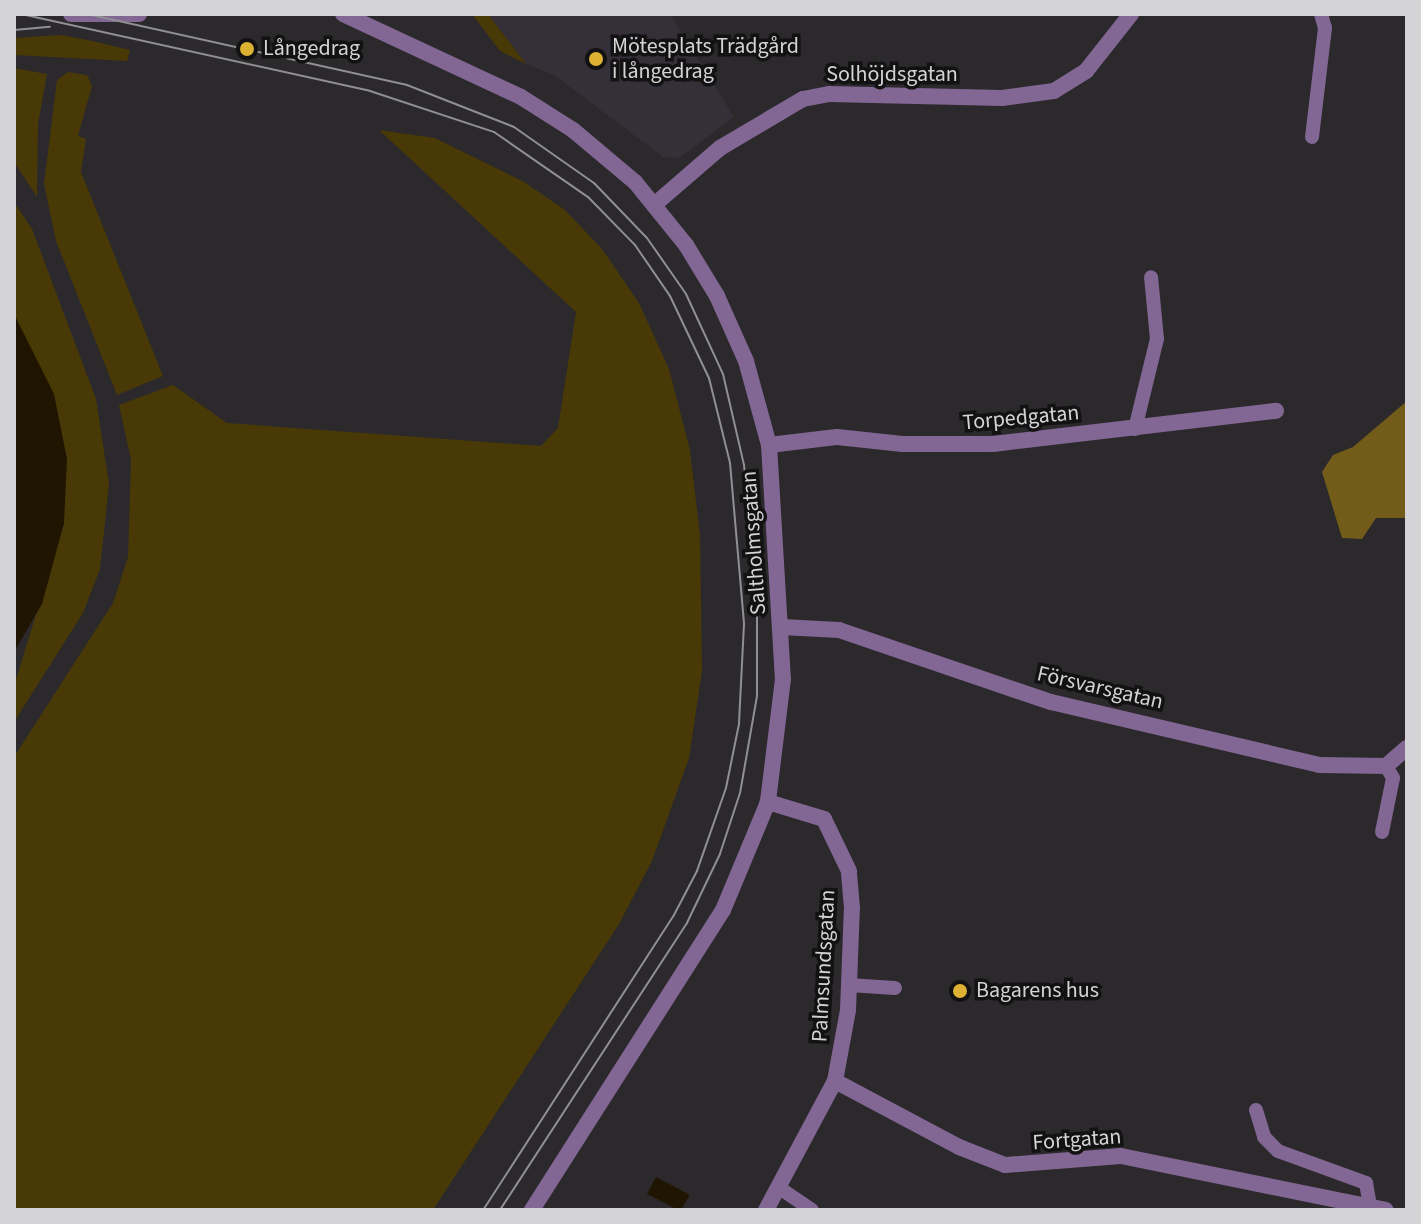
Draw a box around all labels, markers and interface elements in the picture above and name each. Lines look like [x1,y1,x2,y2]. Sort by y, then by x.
place label: Mötesplats Trädgård i långedrag [612,33,799,84]
place label: Långedrag [263,36,360,62]
marker: Långedrag [238,40,256,58]
marker: Mötesplats Trädgård i långedrag [587,50,605,68]
street label: Solhöjdsgatan [826,62,958,88]
street label: Torpedgatan [962,400,1080,436]
street label: Saltholmsgatan [736,470,772,616]
street label: Försvarsgatan [1034,661,1166,715]
street label: Palmsundsgatan [807,889,841,1043]
place label: Bagarens hus [976,978,1099,1004]
marker: Bagarens hus [951,982,969,1000]
street label: Fortgatan [1032,1124,1122,1156]

